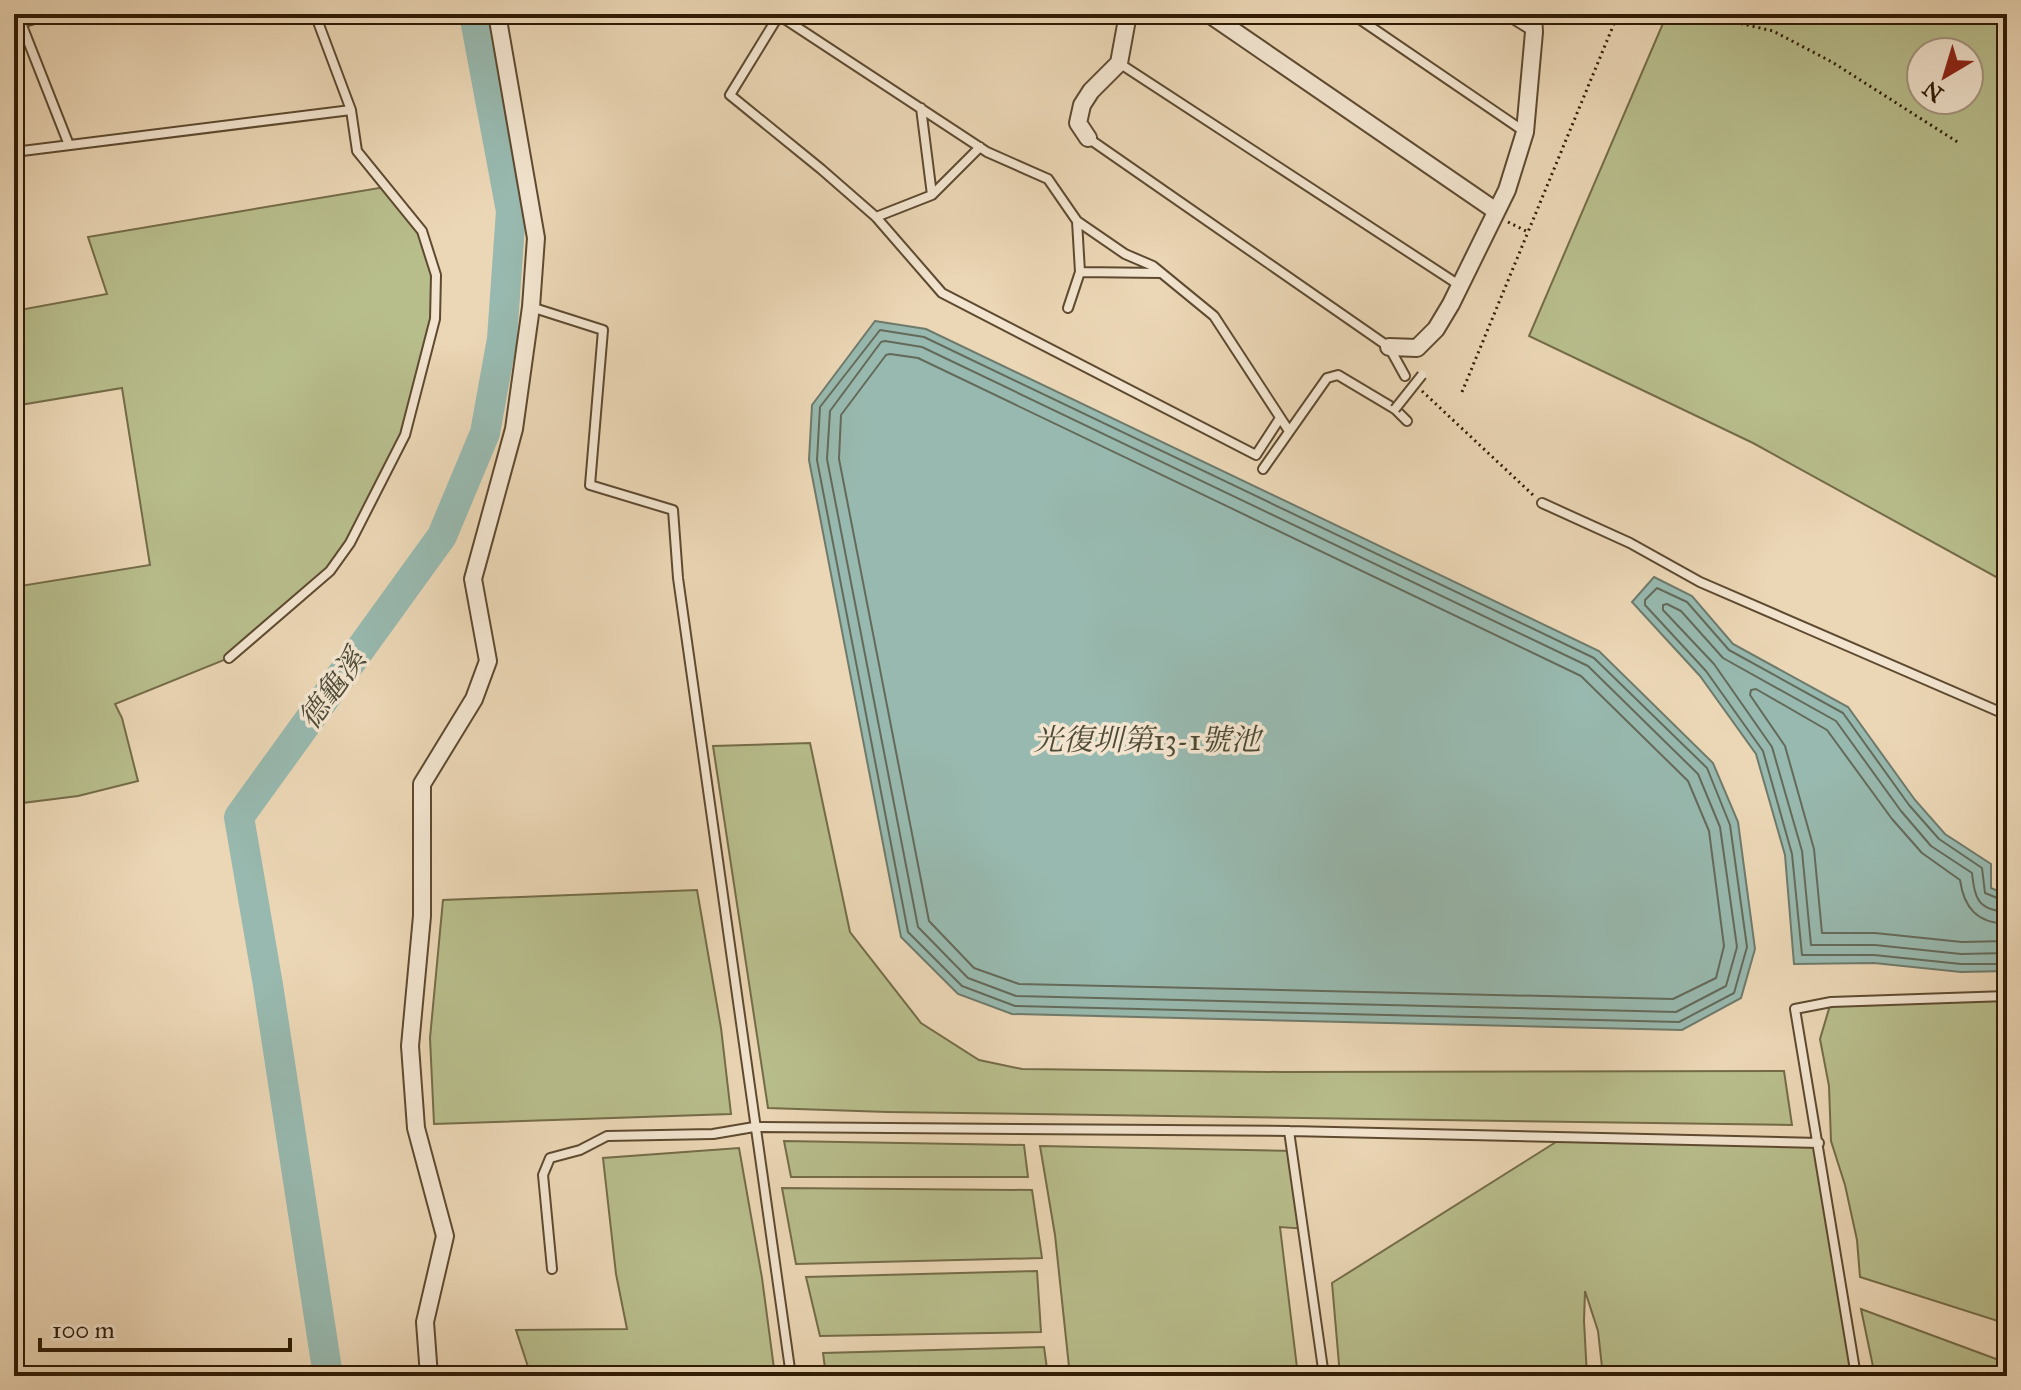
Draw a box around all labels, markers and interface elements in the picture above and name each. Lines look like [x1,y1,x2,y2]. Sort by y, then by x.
north arrow [1905,36,1985,116]
text: N [1917,75,1949,108]
water label: 德龜溪 [291,640,375,736]
water label: 光復圳第13-1號池 [1033,722,1264,758]
scale bar [40,1302,290,1352]
text: 100 m [52,1315,115,1345]

